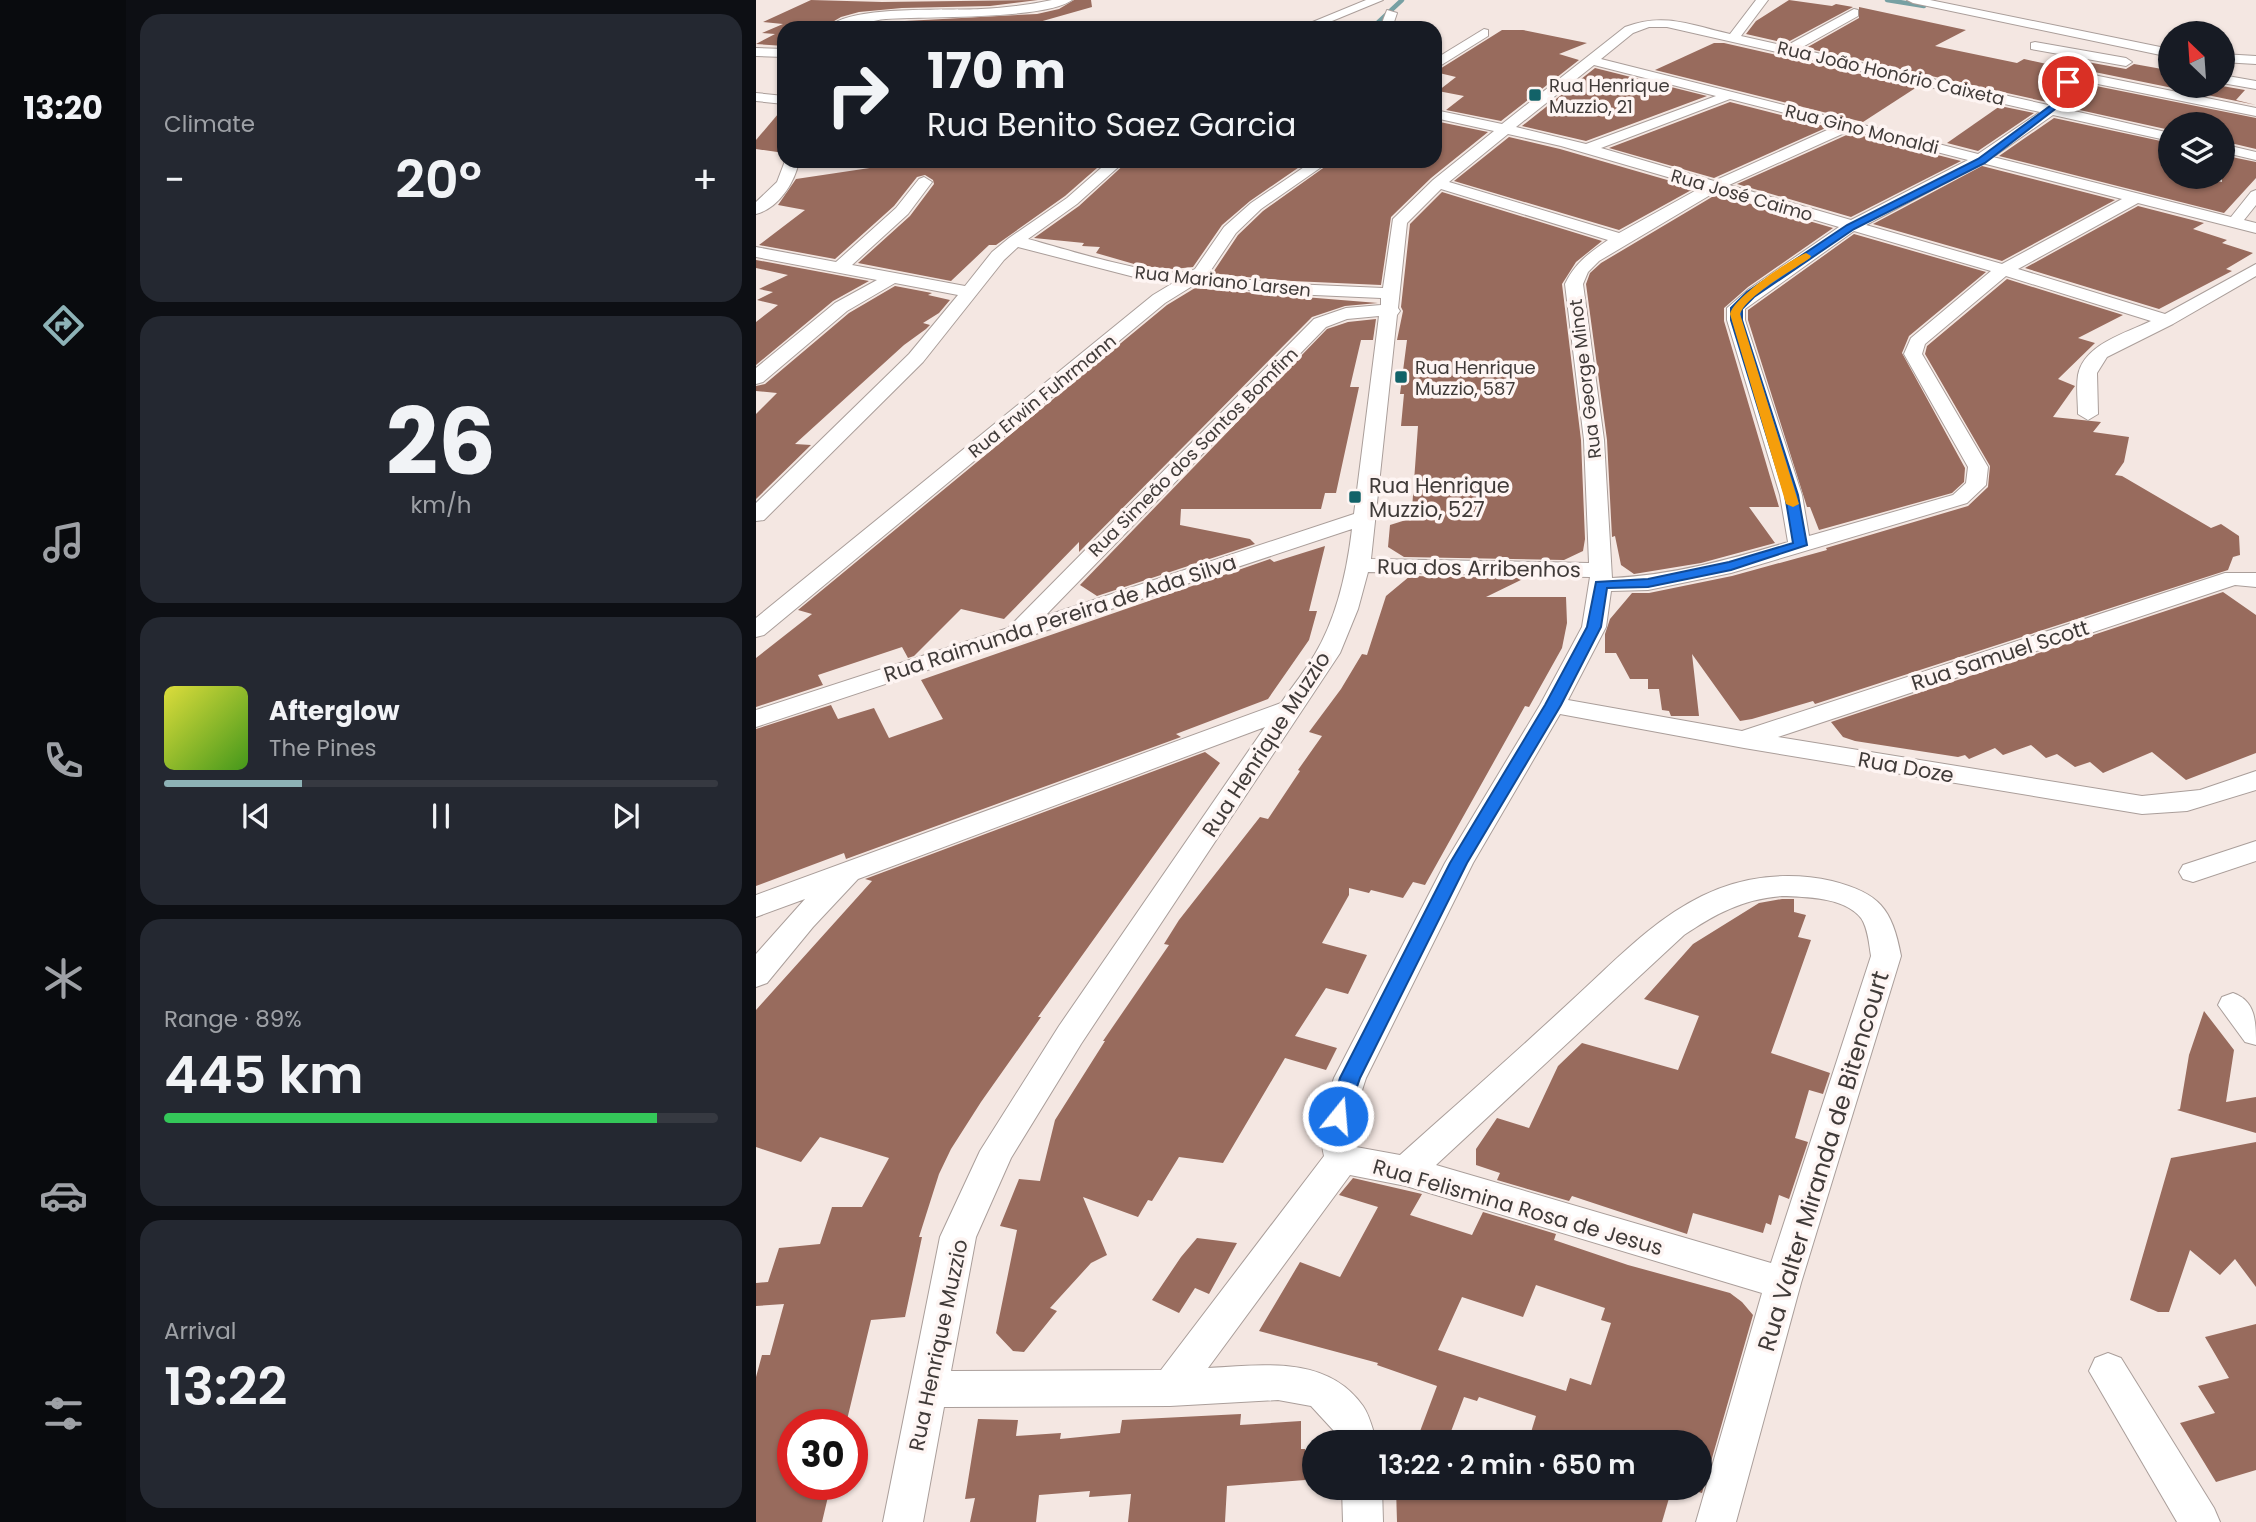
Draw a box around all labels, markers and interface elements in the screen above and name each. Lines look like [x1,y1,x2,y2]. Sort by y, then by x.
north arrow [2158,21,2235,98]
map controls [2158,21,2235,189]
street label: Rua João Honório Caixeta [1775,35,2007,111]
text: 170 m [927,37,1066,105]
icon: right [812,49,903,140]
pin [2038,52,2098,112]
icon: arrive [2049,63,2087,101]
place label: Rua Henrique Muzzio, 21 [1549,73,1670,119]
text: 13:20 [23,85,103,130]
marker: Rua Henrique Muzzio, 21 [1527,87,1543,103]
street label: Rua Gino Monaldi [1783,98,1941,160]
text: Rua Benito Saez Garcia [927,102,1296,147]
text: Climate [164,108,255,140]
button: layers [2158,112,2235,189]
text: 20° [395,143,482,216]
text: − [164,153,185,206]
text: + [692,153,718,206]
street label: Rua José Caimo [1668,163,1816,227]
street label: Rua Mariano Larsen [1134,259,1312,303]
street label: Rua George Minot [1563,298,1607,460]
icon: directions [39,301,88,350]
street label: Rua Erwin Fuhrmann [963,329,1121,463]
street label: Rua Simeão dos Santos Bomfim [1083,342,1303,562]
place label: Rua Henrique Muzzio, 587 [1415,355,1536,401]
marker: Rua Henrique Muzzio, 587 [1393,369,1409,385]
text: 26 [386,378,496,506]
place label: Rua Henrique Muzzio, 527 [1369,471,1510,524]
text: km/h [410,489,472,521]
marker: Rua Henrique Muzzio, 527 [1347,489,1363,505]
icon: music [39,518,88,567]
street label: Rua Raimunda Pereira de Ada Silva [880,547,1240,689]
street label: Rua dos Arribenhos [1377,552,1581,584]
street label: Rua Samuel Scott [1907,613,2093,697]
street label: Rua Henrique Muzzio [1195,646,1337,842]
text: Afterglow [269,693,400,729]
text: The Pines [269,732,377,764]
icon: phone [39,736,88,785]
street label: Rua Doze [1856,744,1956,790]
icon: previous [237,797,275,835]
icon: pause [422,797,460,835]
icon: next [607,797,645,835]
icon: climate [39,954,88,1003]
street label: Rua Valter Miranda de Bitencourt [1749,967,1897,1355]
text: Range · 89% [164,1003,302,1035]
text: 445 km [164,1038,363,1111]
position arrow [1301,1079,1375,1153]
street label: Rua Felismina Rosa de Jesus [1370,1152,1666,1262]
icon: car [39,1171,88,1220]
street label: Rua Henrique Muzzio [901,1237,975,1453]
text: Arrival [164,1315,236,1347]
text: 13:22 [164,1350,287,1423]
icon: filters [39,1389,88,1438]
speed limit sign: 30 [777,1409,868,1500]
text: 13:22 · 2 min · 650 m [1379,1447,1635,1483]

